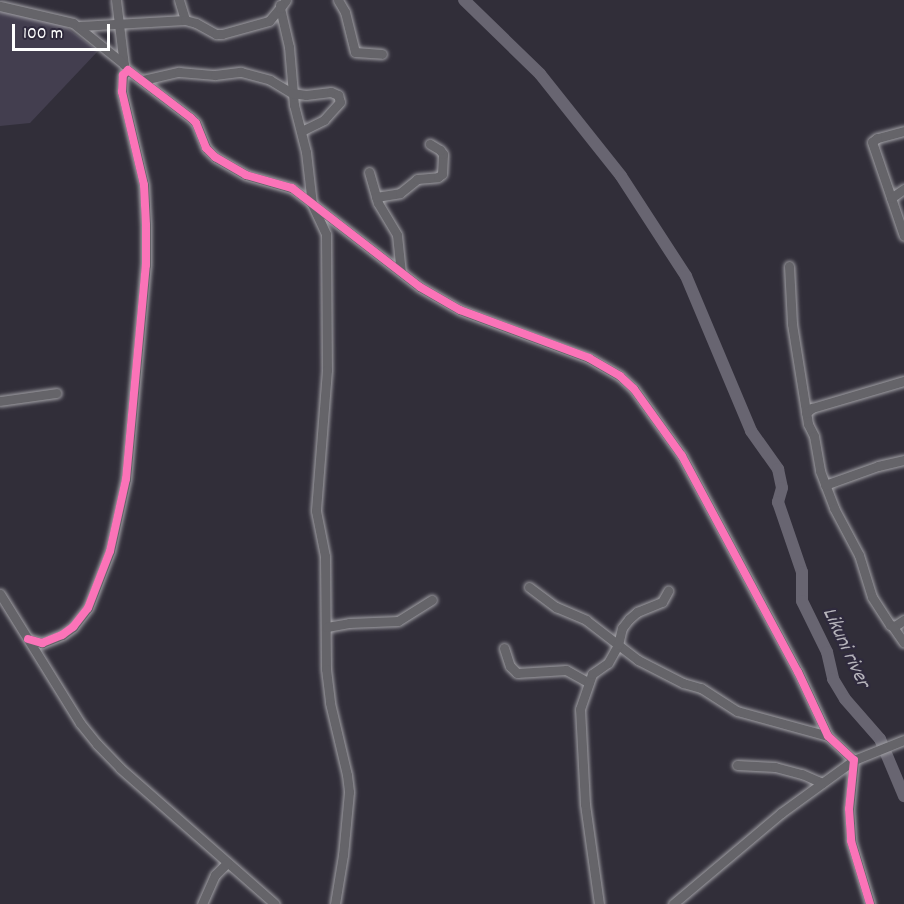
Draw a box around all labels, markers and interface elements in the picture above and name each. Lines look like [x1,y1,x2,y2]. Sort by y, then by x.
scale bar [15,12,112,50]
text: 100 m [23,22,63,47]
water label: Likuni river [815,604,875,692]

